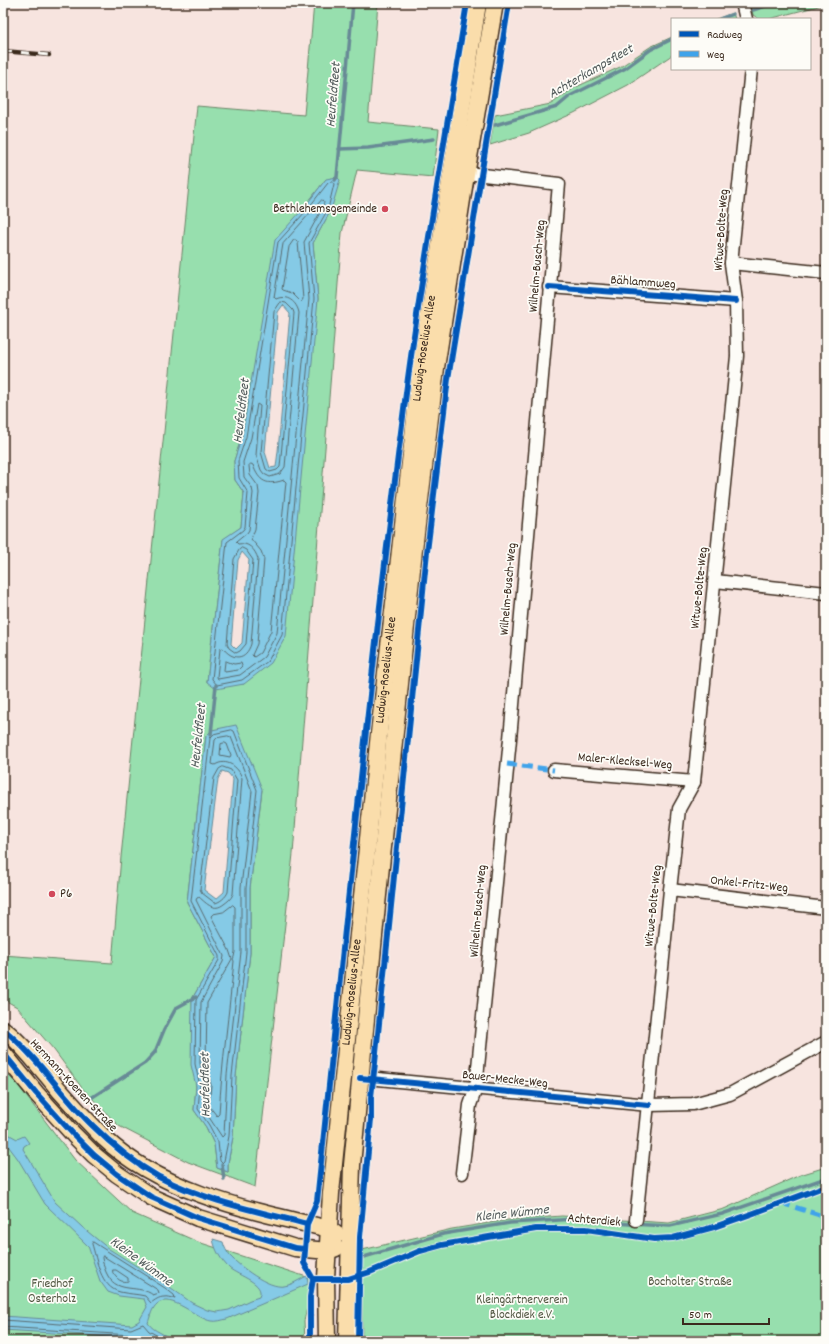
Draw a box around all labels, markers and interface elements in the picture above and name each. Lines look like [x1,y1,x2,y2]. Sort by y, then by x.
legend [671,18,811,70]
text: Radweg [707,27,742,44]
water label: Achterkampsfleet [545,39,639,104]
text: Weg [707,47,724,64]
water label: Heufeldfleet [321,60,347,128]
street label: Witwe-Bolte-Weg [710,188,734,272]
place label: Bethlehemsgemeinde [273,200,377,219]
marker: Bethlehemsgemeinde [380,204,390,214]
street label: Wilhelm-Busch-Weg [524,219,552,313]
street label: Bählammweg [610,271,677,295]
street label: Ludwig-Roselius-Allee [408,294,442,402]
water label: Heufeldfleet [228,376,256,444]
street label: Wilhelm-Busch-Weg [495,542,523,636]
street label: Witwe-Bolte-Weg [686,546,714,630]
street label: Ludwig-Roselius-Allee [371,615,402,724]
water label: Heufeldfleet [186,701,213,769]
street label: Maler-Klecksel-Weg [577,748,673,776]
street label: Wilhelm-Busch-Weg [465,864,493,958]
street label: Witwe-Bolte-Weg [640,864,668,948]
street label: Onkel-Fritz-Weg [709,871,789,899]
place label: P6 [60,885,72,904]
marker: P6 [47,889,57,899]
street label: Ludwig-Roselius-Allee [337,938,367,1047]
street label: Hermann-Koenen-Straße [25,1035,122,1137]
water label: Heufeldfleet [195,1051,217,1118]
street label: Bauer-Mecke-Weg [461,1066,549,1094]
water label: Kleine Wümme [474,1200,551,1228]
street label: Achterdiek [567,1209,621,1233]
water label: Kleine Wümme [105,1232,177,1292]
park label: Bocholter Straße [648,1273,732,1292]
park label: Friedhof Osterholz [28,1275,76,1309]
park label: Kleingärtnerverein Blockdiek e.V. [476,1291,568,1325]
scale bar [683,1300,769,1326]
text: 50 m [689,1307,712,1324]

